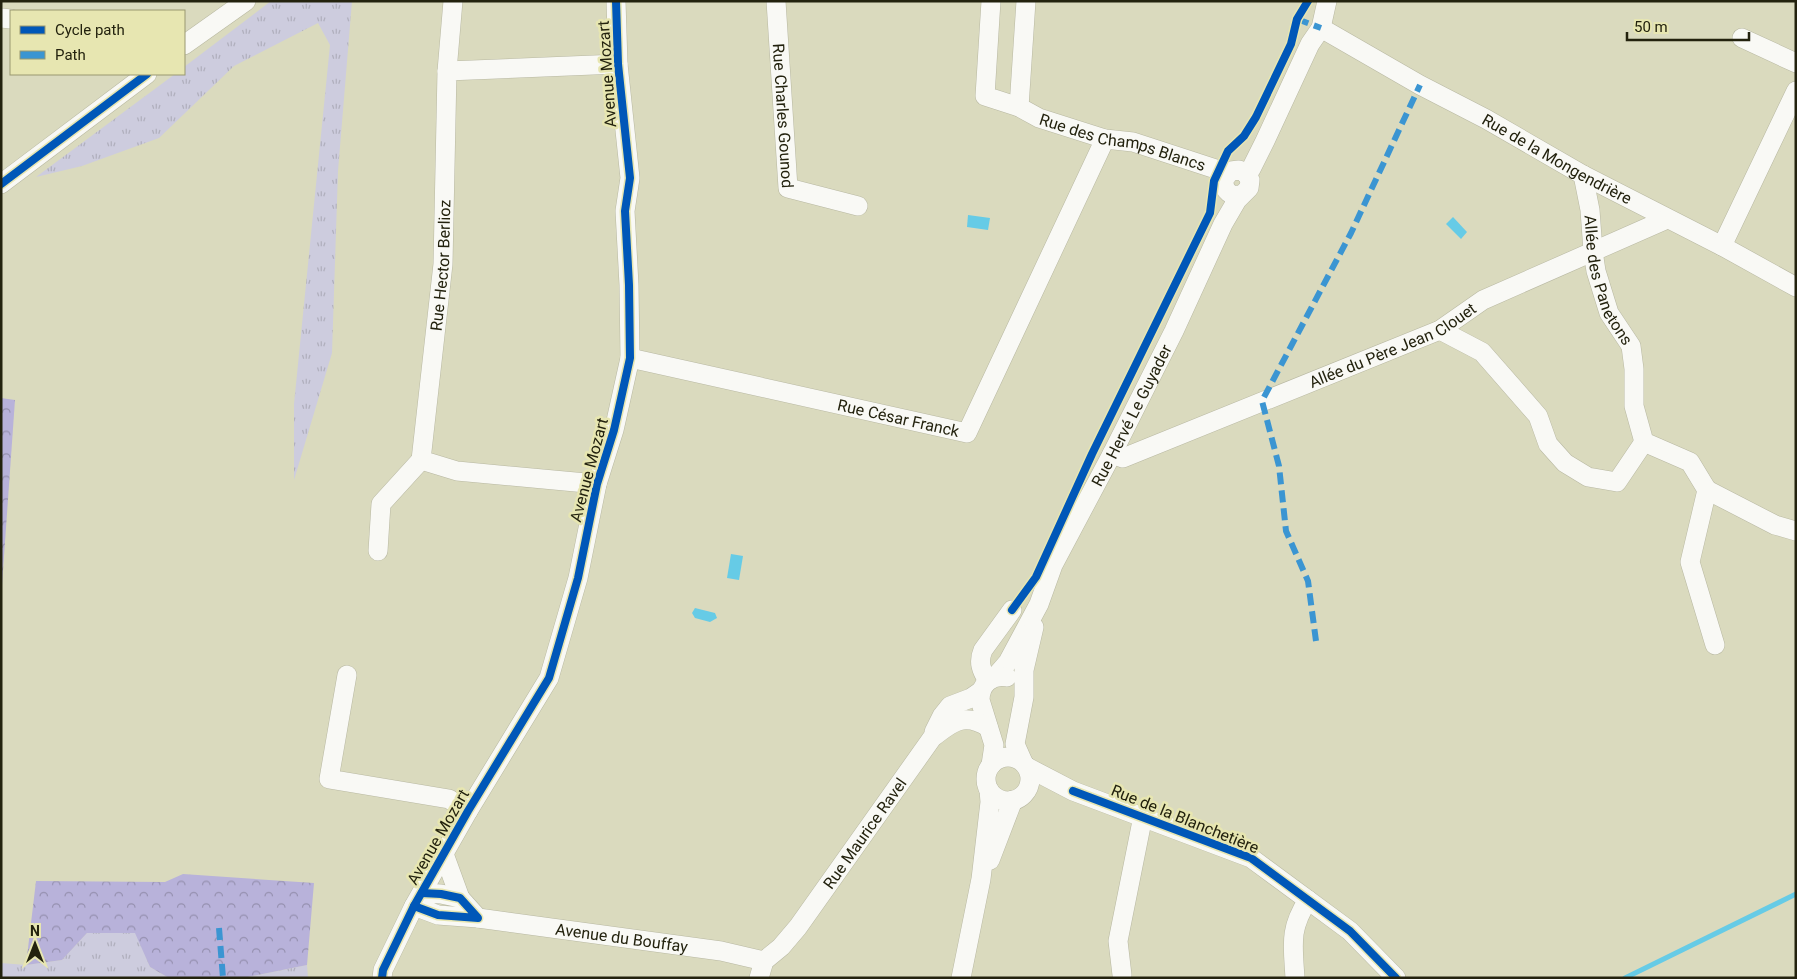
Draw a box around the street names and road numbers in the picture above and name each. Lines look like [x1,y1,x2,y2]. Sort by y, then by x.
street label: Avenue Mozart [594,20,620,128]
street label: Rue Charles Gounod [769,43,797,189]
street label: Rue des Champs Blancs [1037,109,1208,175]
street label: Rue de la Mongendrière [1479,110,1635,208]
street label: Rue Hector Berlioz [426,199,454,332]
street label: Allée des Panetons [1581,214,1637,348]
street label: Allée du Père Jean Clouet [1306,298,1479,391]
street label: Rue Hervé Le Guyader [1087,341,1175,489]
street label: Rue César Franck [836,395,962,441]
street label: Avenue Mozart [566,416,612,524]
street label: Rue Maurice Ravel [819,774,910,892]
street label: Rue de la Blanchetière [1108,781,1262,857]
street label: Avenue Mozart [403,786,473,888]
street label: Avenue du Bouffay [554,919,689,956]

